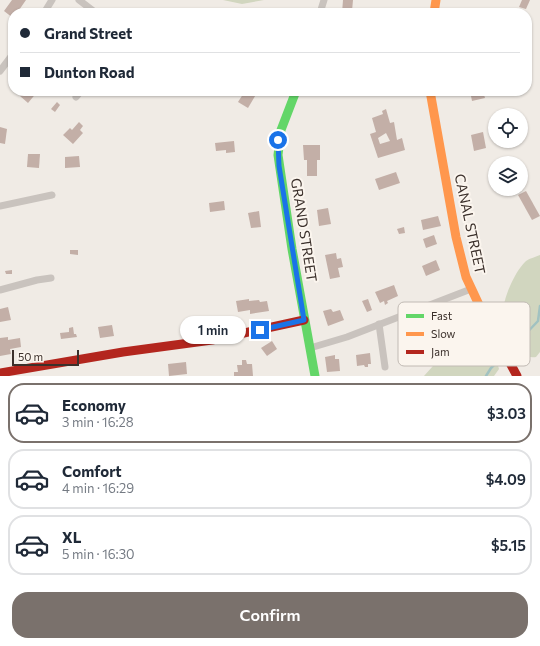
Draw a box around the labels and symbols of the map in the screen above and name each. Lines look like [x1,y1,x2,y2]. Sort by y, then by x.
route start [269,131,287,149]
street label: CANAL STREET [452,172,489,276]
street label: GRAND STREET [288,177,321,283]
legend [398,302,530,366]
text: Fast [431,309,453,322]
callout: 1 min [180,316,246,344]
route end [251,321,269,339]
text: Slow [431,327,456,340]
text: Jam [431,345,450,359]
scale bar [12,348,79,367]

